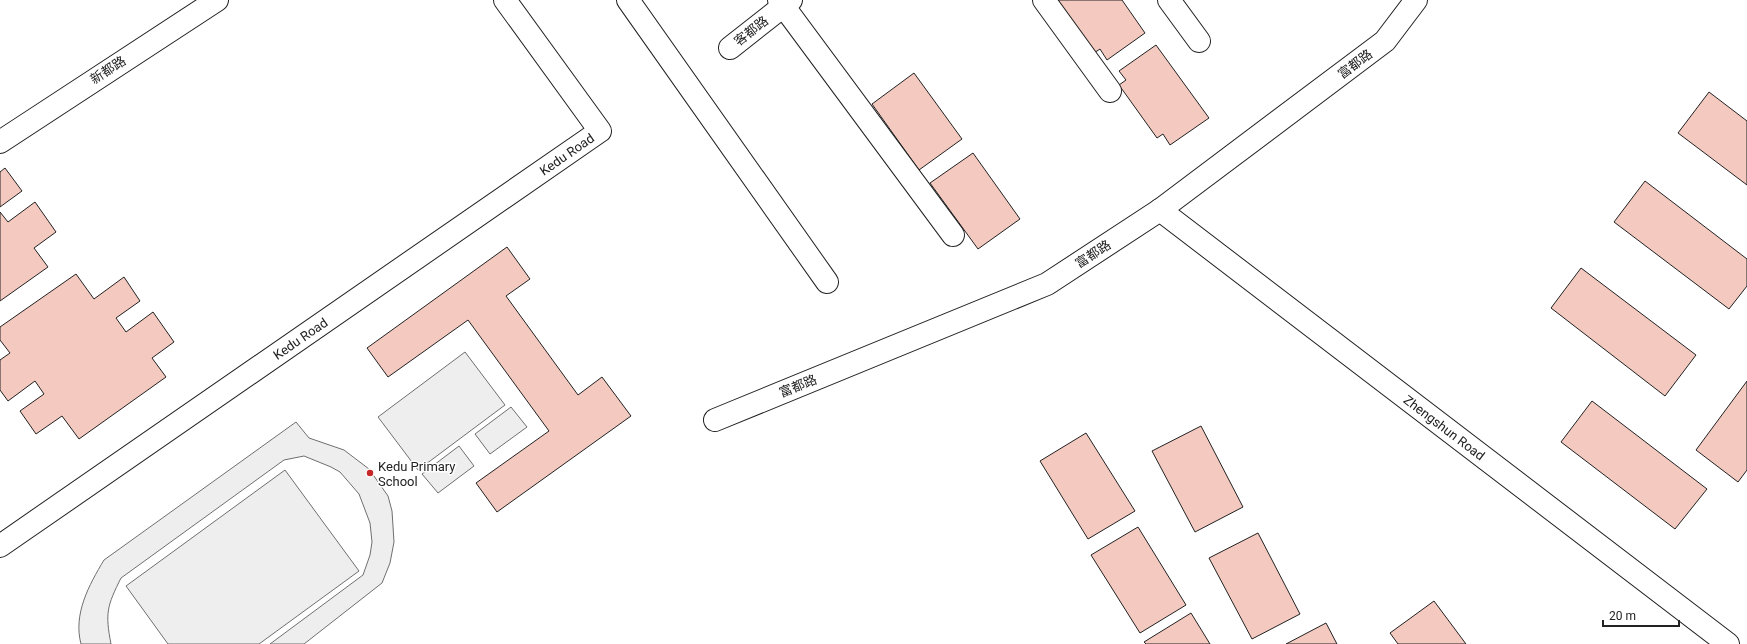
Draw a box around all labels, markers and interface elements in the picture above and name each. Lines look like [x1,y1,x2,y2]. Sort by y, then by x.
street label: 客都路 [731,13,771,49]
street label: 富都路 [1335,46,1375,82]
street label: 新都路 [88,53,128,87]
street label: Kedu Road [537,130,597,178]
street label: 富都路 [1073,237,1113,271]
street label: Kedu Road [270,314,330,362]
street label: 富都路 [777,372,819,400]
street label: Zhengshun Road [1401,392,1488,463]
place label: Kedu Primary School [378,459,456,489]
marker: Kedu Primary School [365,468,375,478]
scale bar [1603,602,1679,628]
text: 20 m [1609,609,1636,623]

